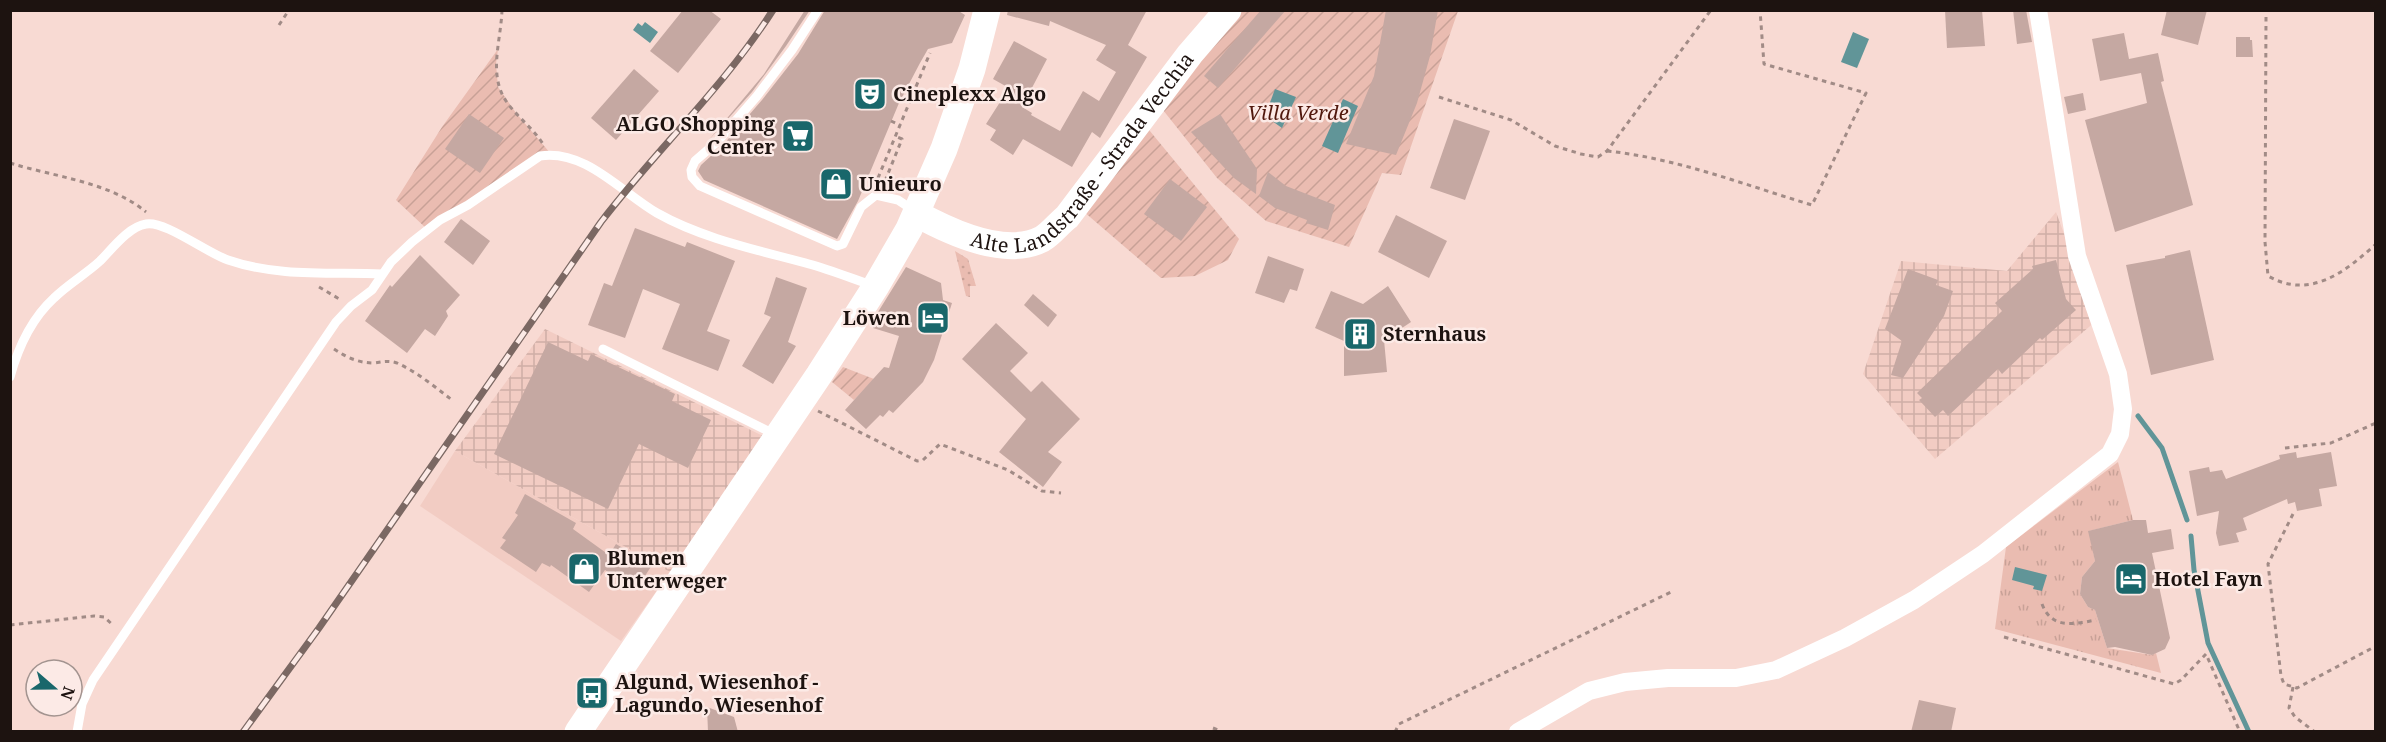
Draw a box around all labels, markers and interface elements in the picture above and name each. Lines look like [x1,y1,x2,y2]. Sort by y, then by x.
street label: Alte Landstraße - Strada Vecchia [968,47,1200,259]
theatre icon: Cineplexx Algo [852,76,888,112]
place label: Cineplexx Algo [893,80,1046,107]
park label: Villa Verde [1247,99,1349,126]
place label: ALGO Shopping Center [616,110,776,160]
supermarket icon: ALGO Shopping Center [780,118,816,154]
shop icon: Unieuro [818,166,854,202]
place label: Unieuro [859,170,942,197]
hotel icon: Löwen [915,300,951,336]
place label: Löwen [843,304,910,331]
building icon: Sternhaus [1342,316,1378,352]
place label: Sternhaus [1383,320,1486,347]
place label: Blumen Unterweger [607,544,727,594]
shop icon: Blumen Unterweger [566,551,602,587]
hotel icon: Hotel Fayn [2113,561,2149,597]
place label: Hotel Fayn [2154,565,2263,592]
north arrow [24,658,84,718]
place label: Algund, Wiesenhof - Lagundo, Wiesenhof [615,668,824,718]
bus stop icon: Algund, Wiesenhof - Lagundo, Wiesenhof [574,675,610,711]
text: N [55,683,81,703]

